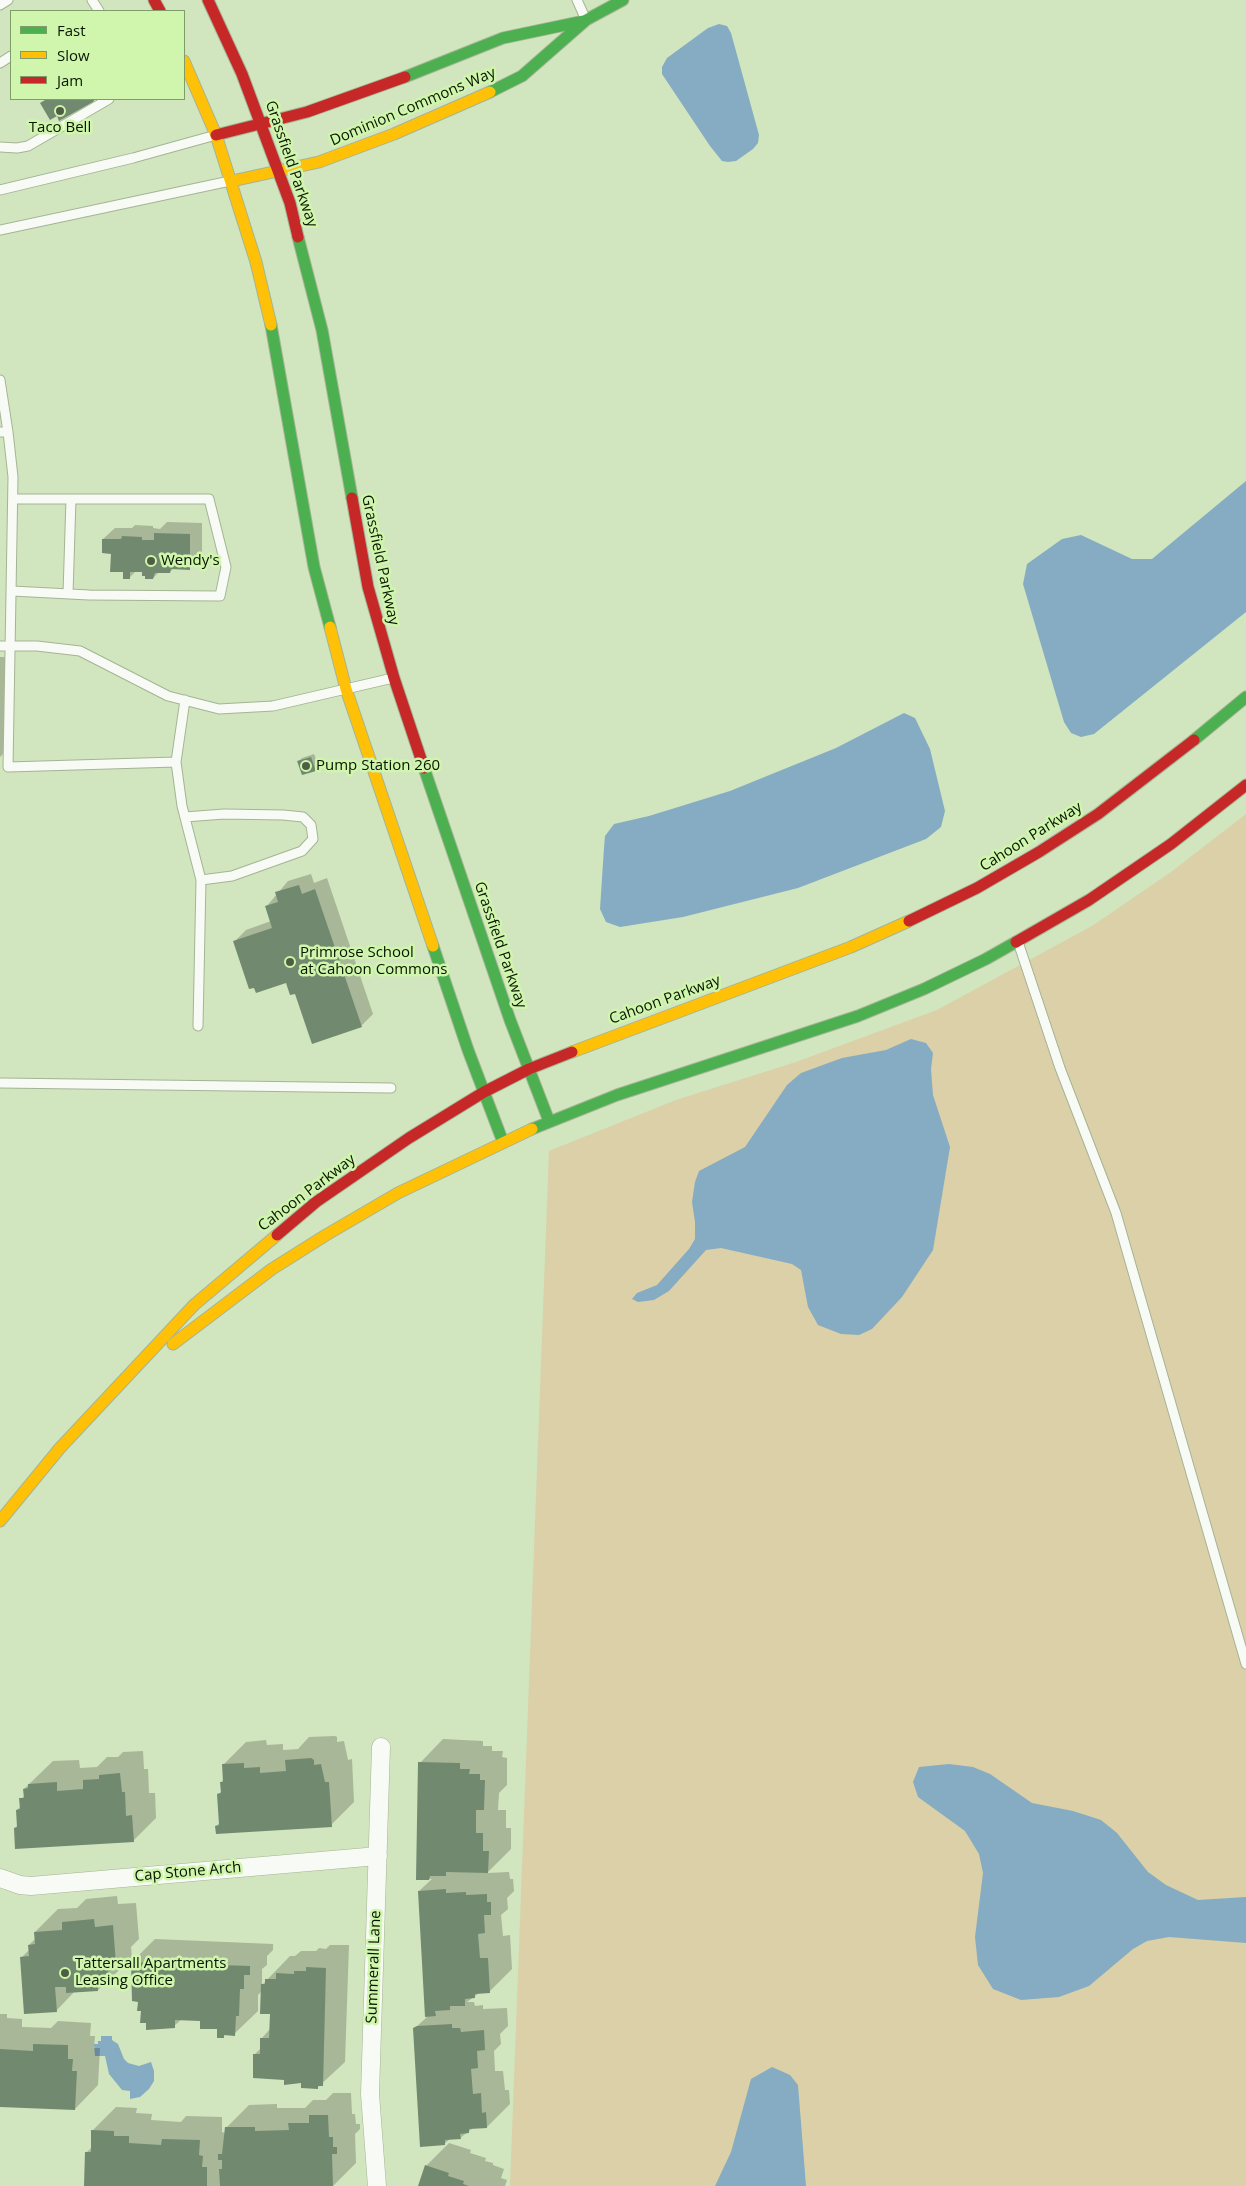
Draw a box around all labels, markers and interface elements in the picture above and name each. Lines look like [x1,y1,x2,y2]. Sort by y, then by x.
legend [10,10,185,100]
text: Fast [57,20,86,40]
text: Slow [57,45,90,65]
street label: Dominion Commons Way [328,64,498,150]
text: Jam [57,70,83,90]
street label: Grassfield Parkway [261,98,321,230]
marker: Taco Bell [54,105,66,117]
place label: Taco Bell [29,119,91,137]
street label: Grassfield Parkway [357,493,403,627]
place label: Wendy's [161,552,220,570]
marker: Wendy's [145,555,157,567]
place label: Pump Station 260 [316,757,440,775]
marker: Pump Station 260 [300,760,312,772]
street label: Cahoon Parkway [977,798,1085,876]
street label: Grassfield Parkway [470,879,530,1011]
place label: Primrose School at Cahoon Commons [300,944,447,979]
marker: Primrose School at Cahoon Commons [284,956,296,968]
street label: Cahoon Parkway [607,972,723,1028]
street label: Cahoon Parkway [255,1151,359,1235]
street label: Cap Stone Arch [134,1858,242,1886]
street label: Summerall Lane [363,1910,385,2024]
place label: Tattersall Apartments Leasing Office [75,1955,226,1990]
marker: Tattersall Apartments Leasing Office [59,1967,71,1979]

